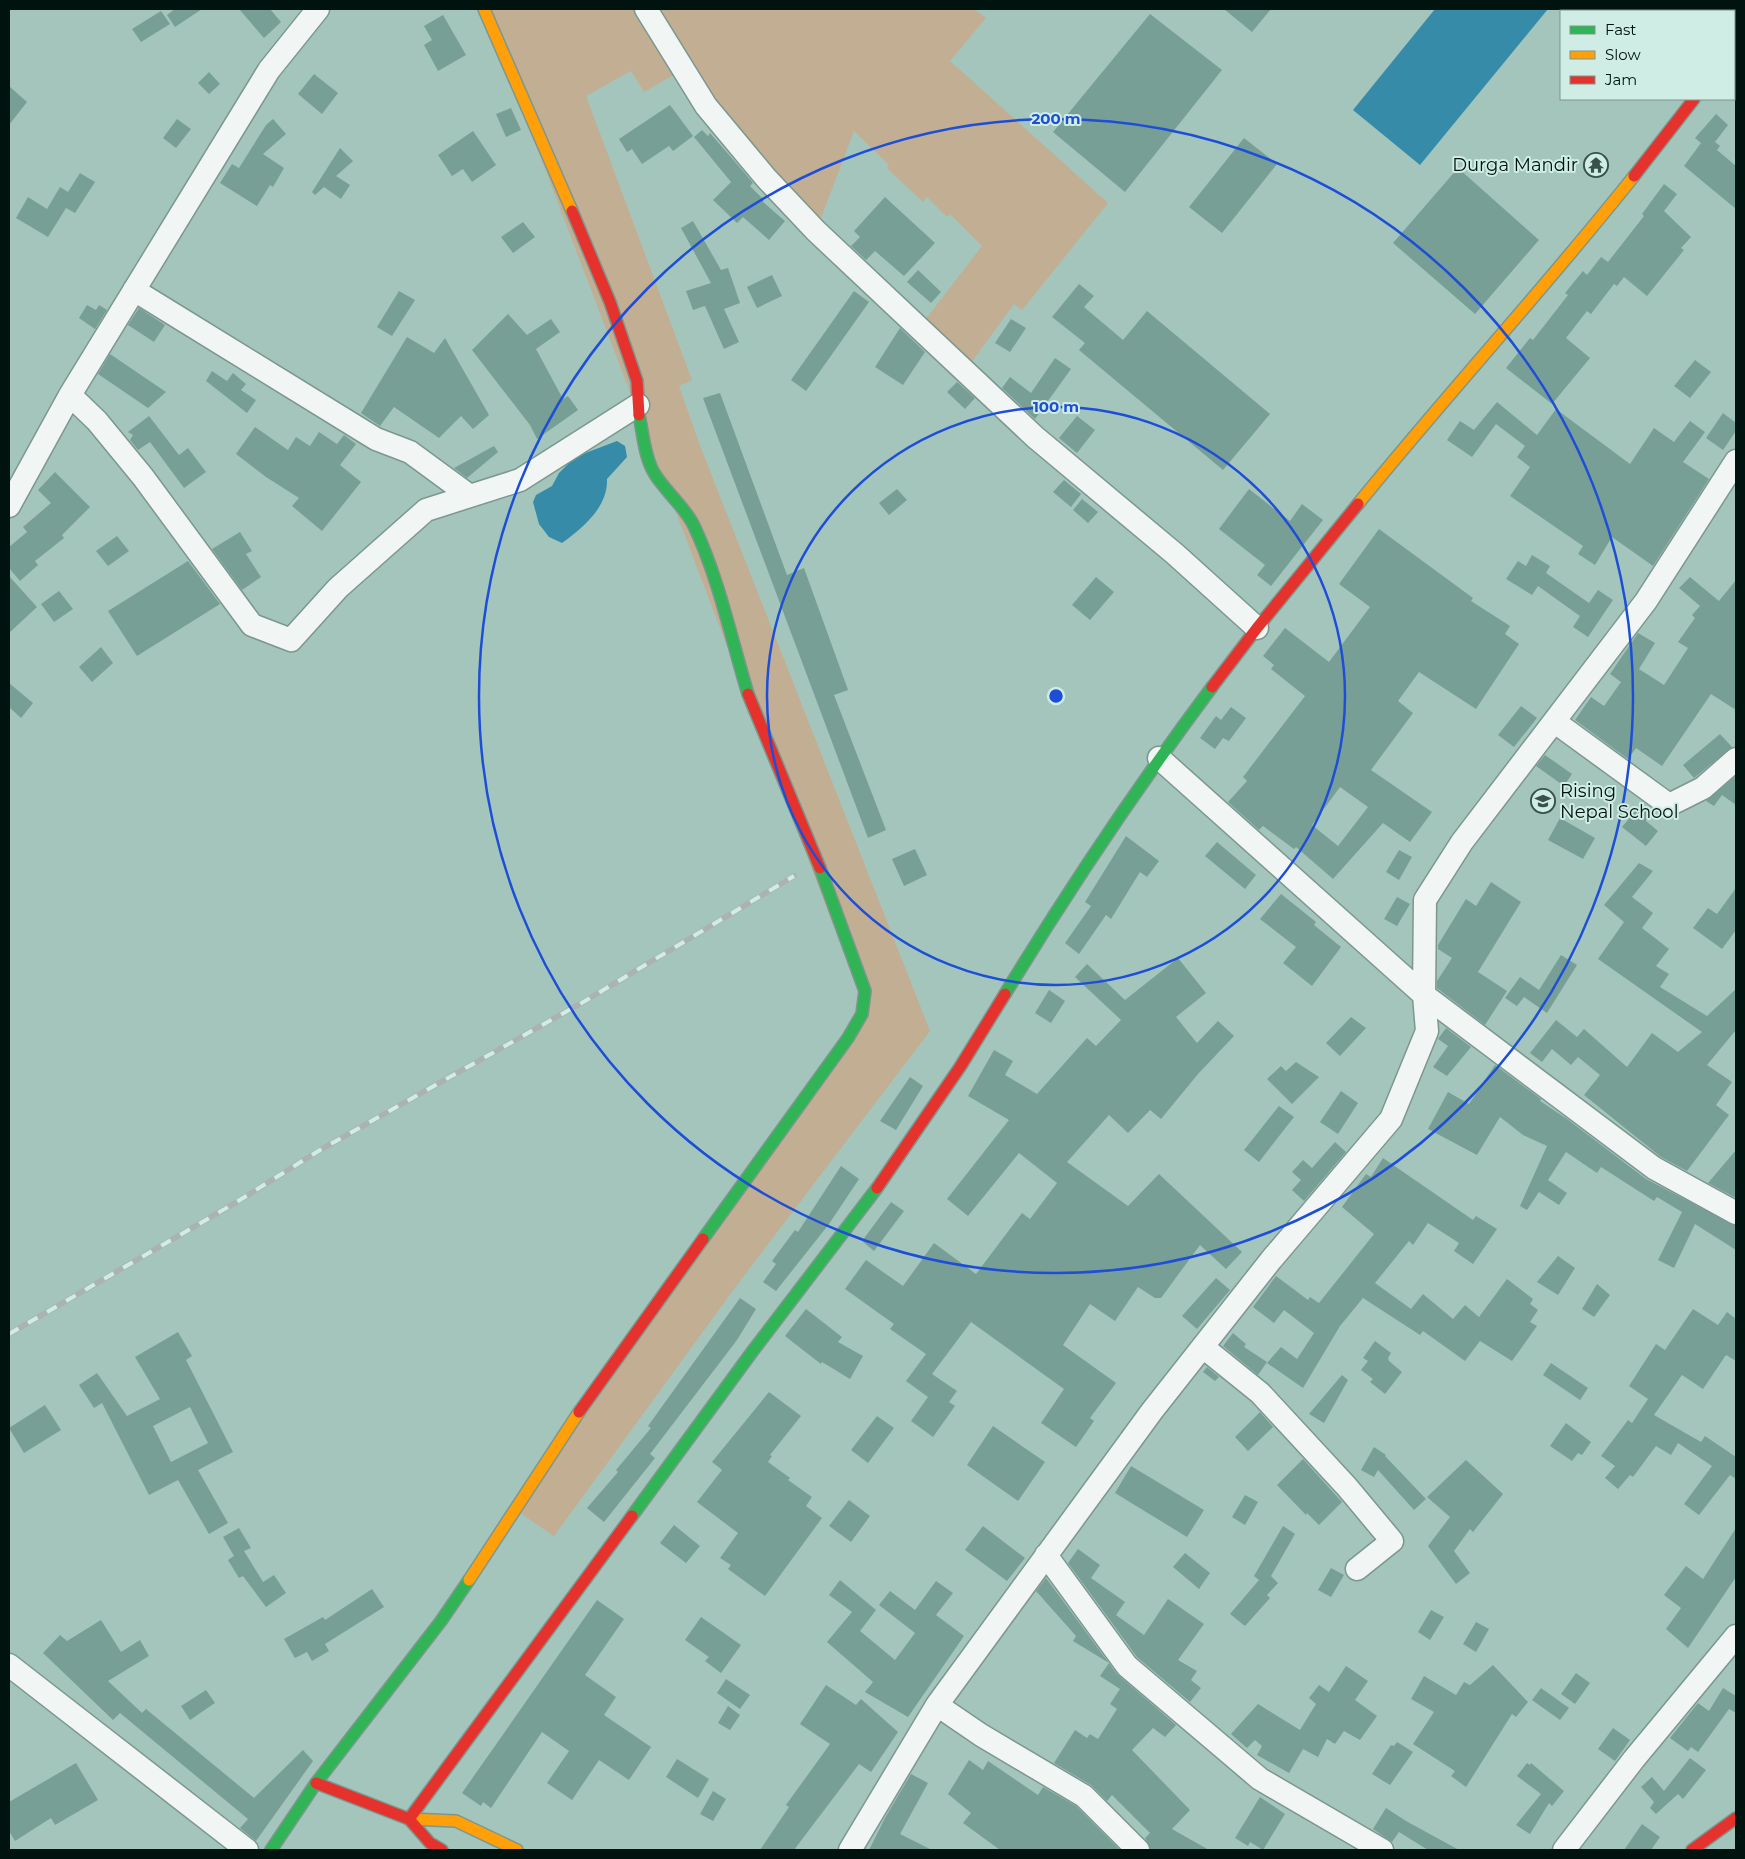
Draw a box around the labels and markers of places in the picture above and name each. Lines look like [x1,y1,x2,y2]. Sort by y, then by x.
temple icon: Durga Mandir [1583,152,1609,178]
place label: Durga Mandir [1452,154,1578,176]
centre of rings [1047,687,1065,705]
place label: Rising Nepal School [1560,780,1678,823]
school or university icon: Rising Nepal School [1530,788,1556,814]

